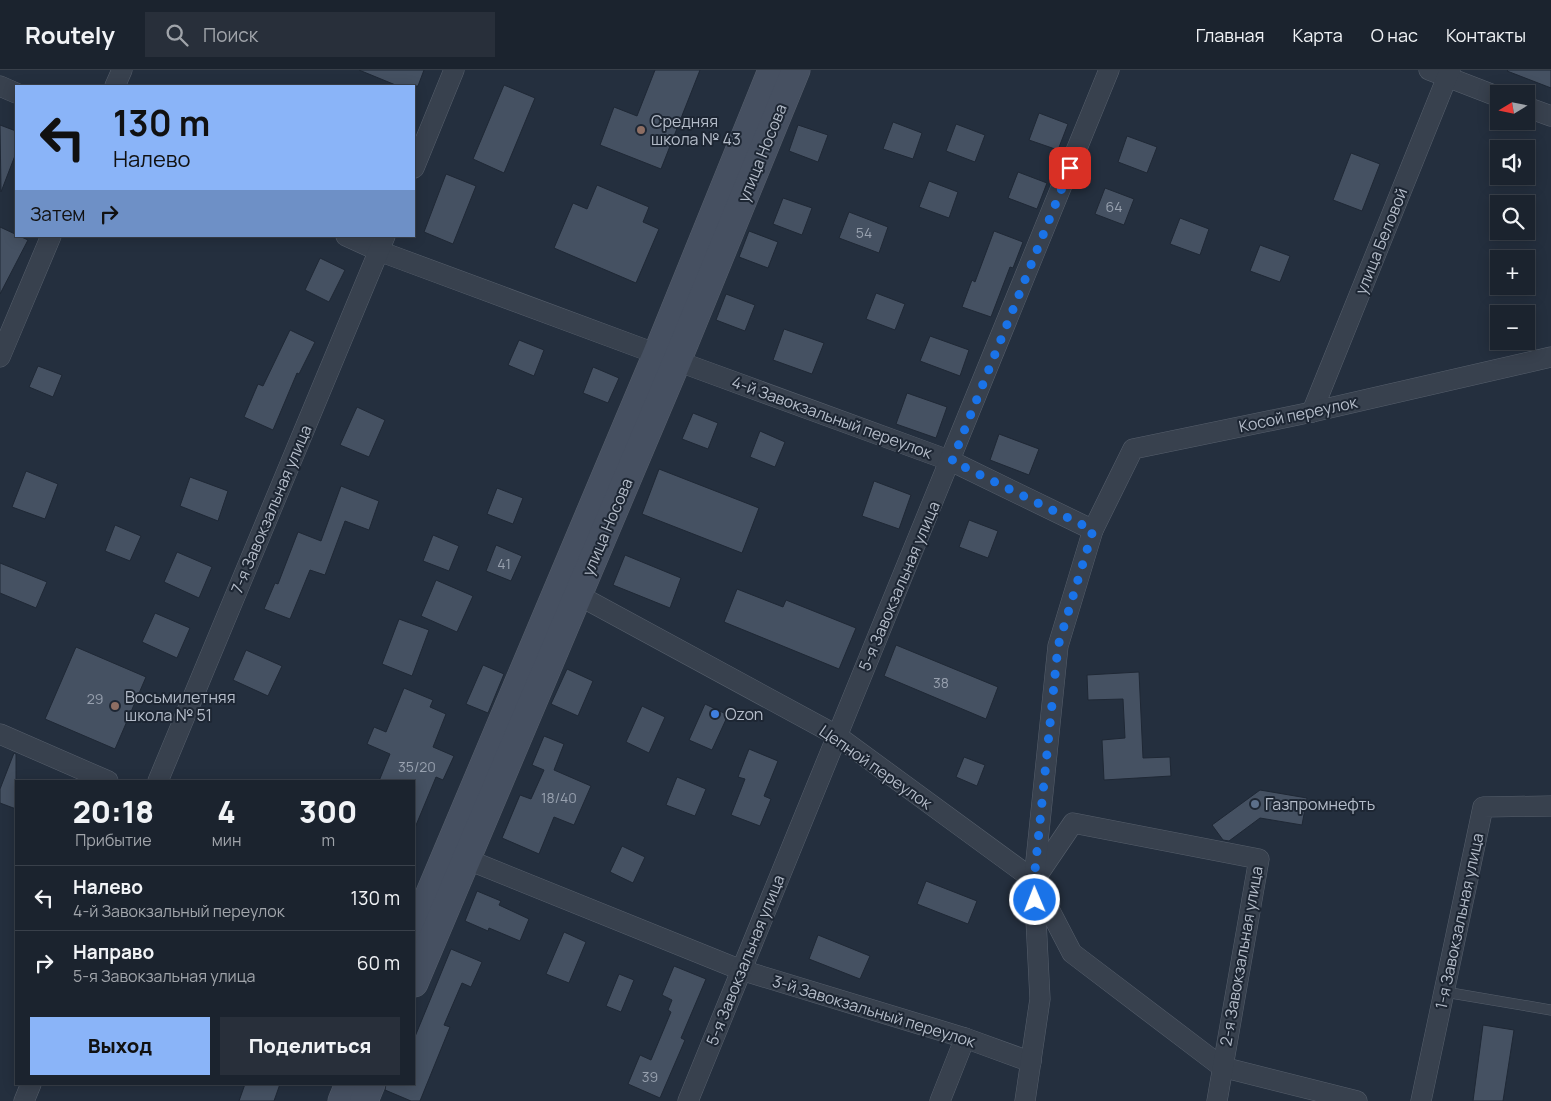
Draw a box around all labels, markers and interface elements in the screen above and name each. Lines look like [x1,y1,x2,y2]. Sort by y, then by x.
search box [145,12,495,57]
text: Routely [25,18,115,51]
icon: search [163,21,191,49]
text: Поиск [203,22,258,48]
text: Главная [1196,23,1265,47]
text: Карта [1293,23,1343,47]
text: О нас [1371,23,1418,47]
text: Контакты [1446,23,1526,47]
north arrow [1490,85,1535,130]
map controls [1490,85,1535,350]
text: 130 m [113,99,210,147]
street label: улица Носова [732,100,792,206]
icon: left [30,105,95,170]
place label: Средняя школа № 43 [651,110,741,150]
marker: Средняя школа № 43 [635,124,647,136]
button: sound [1490,140,1535,185]
text: Налево [113,144,191,174]
pin [1049,147,1091,189]
icon: arrive [1056,154,1084,182]
street label: улица Беловой [1350,184,1412,298]
button: search [1490,195,1535,240]
house number: 64 [1106,197,1122,216]
icon: right [95,200,123,228]
text: Затем [30,201,85,227]
house number: 54 [856,223,872,242]
button: + [1490,250,1535,295]
button: − [1490,305,1535,350]
street label: 4-й Завокзальный переулок [729,370,936,464]
street label: Косой переулок [1237,390,1360,437]
street label: 7-я Завокзальная улица [225,421,317,597]
street label: улица Носова [576,475,638,579]
street label: 5-я Завокзальная улица [853,498,945,674]
house number: 41 [497,554,511,573]
house number: 38 [933,673,949,692]
place label: Восьмилетняя школа № 51 [125,686,236,726]
house number: 29 [87,689,103,708]
marker: Восьмилетняя школа № 51 [109,700,121,712]
place label: Ozon [725,703,763,725]
marker: Ozon [709,708,721,720]
street label: Цепной переулок [815,720,938,815]
house number: 35/20 [398,757,436,776]
house number: 18/40 [541,788,577,807]
text: 20:18 [73,791,154,832]
text: 4 [217,791,236,832]
text: 300 [299,791,357,832]
place label: Газпромнефть [1265,793,1375,815]
marker: Газпромнефть [1249,798,1261,810]
text: Прибытие [75,829,152,851]
text: мин [212,829,241,851]
text: m [321,829,335,851]
street label: 1-я Завокзальная улица [1430,831,1488,1011]
street label: 2-я Завокзальная улица [1214,864,1268,1048]
street label: 5-я Завокзальная улица [701,871,789,1049]
position arrow [1008,873,1060,925]
text: Налево [73,874,143,900]
icon: left [30,884,58,912]
text: 130 m [351,885,400,911]
text: 4-й Завокзальный переулок [73,900,285,922]
text: Направо [73,939,154,965]
icon: right [30,949,58,977]
text: 60 m [357,950,400,976]
text: 5-я Завокзальная улица [73,965,256,987]
street label: 3-й Завокзальный переулок [770,970,979,1053]
button: Выход [30,1017,210,1075]
button: Поделиться [220,1017,400,1075]
house number: 39 [642,1067,658,1086]

